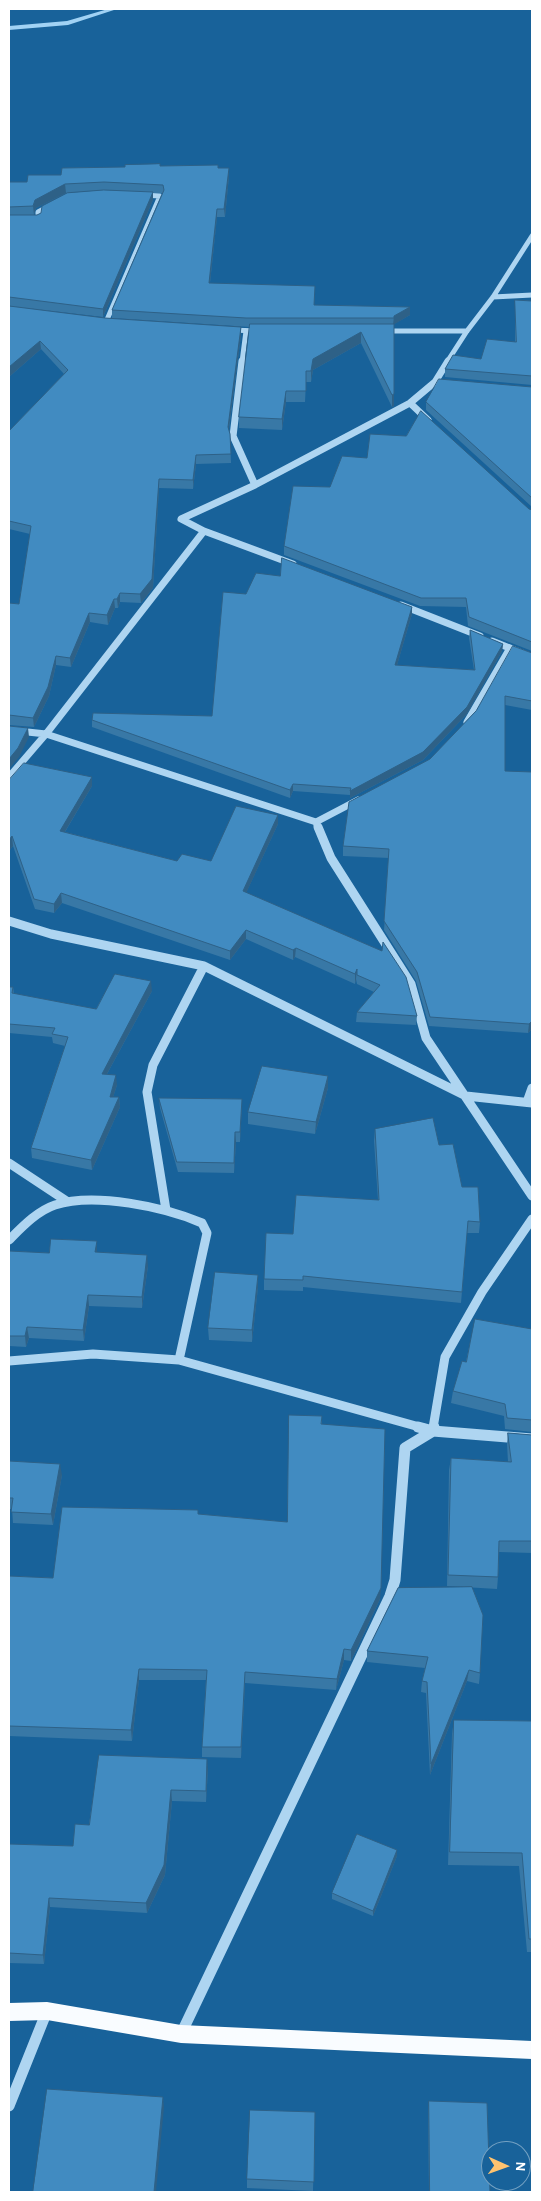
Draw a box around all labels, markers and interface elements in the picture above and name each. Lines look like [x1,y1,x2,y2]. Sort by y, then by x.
north arrow [481,2141,531,2191]
text: N [513,2161,527,2172]

